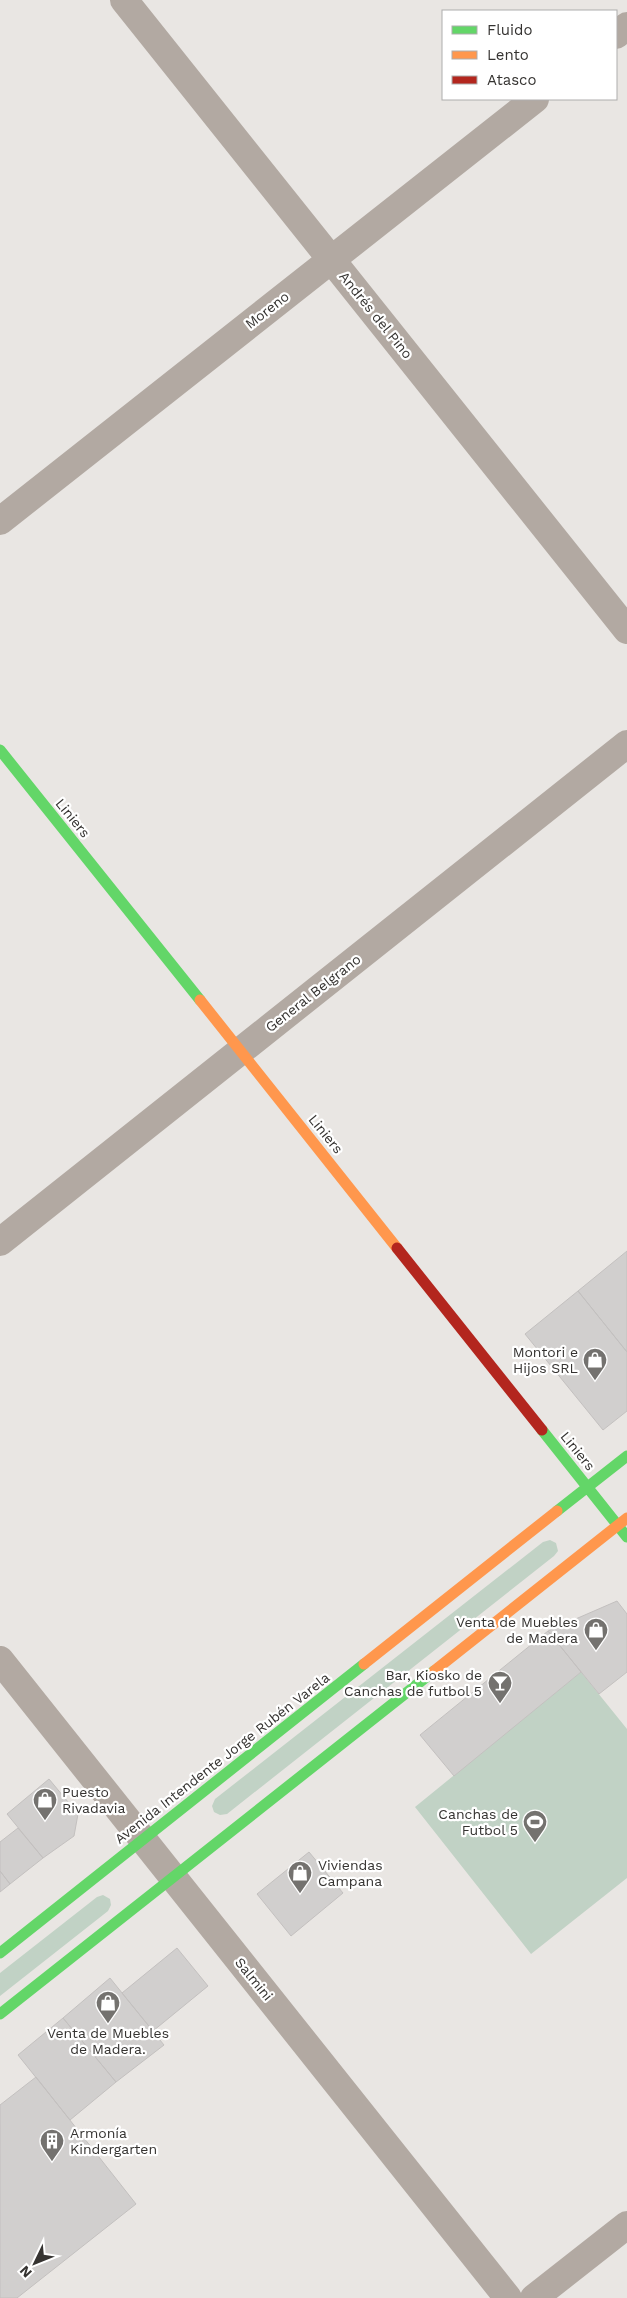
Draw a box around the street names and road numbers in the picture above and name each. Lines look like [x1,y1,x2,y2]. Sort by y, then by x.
street label: Andrés del Pino [336,268,416,362]
street label: Moreno [242,288,292,332]
street label: Liniers [53,795,93,841]
street label: General Belgrano [262,951,364,1035]
street label: Liniers [306,1111,346,1157]
street label: Liniers [558,1428,598,1474]
street label: Avenida Intendente Jorge Rubén Varela [111,1669,333,1847]
street label: Salmini [232,1954,276,2004]

